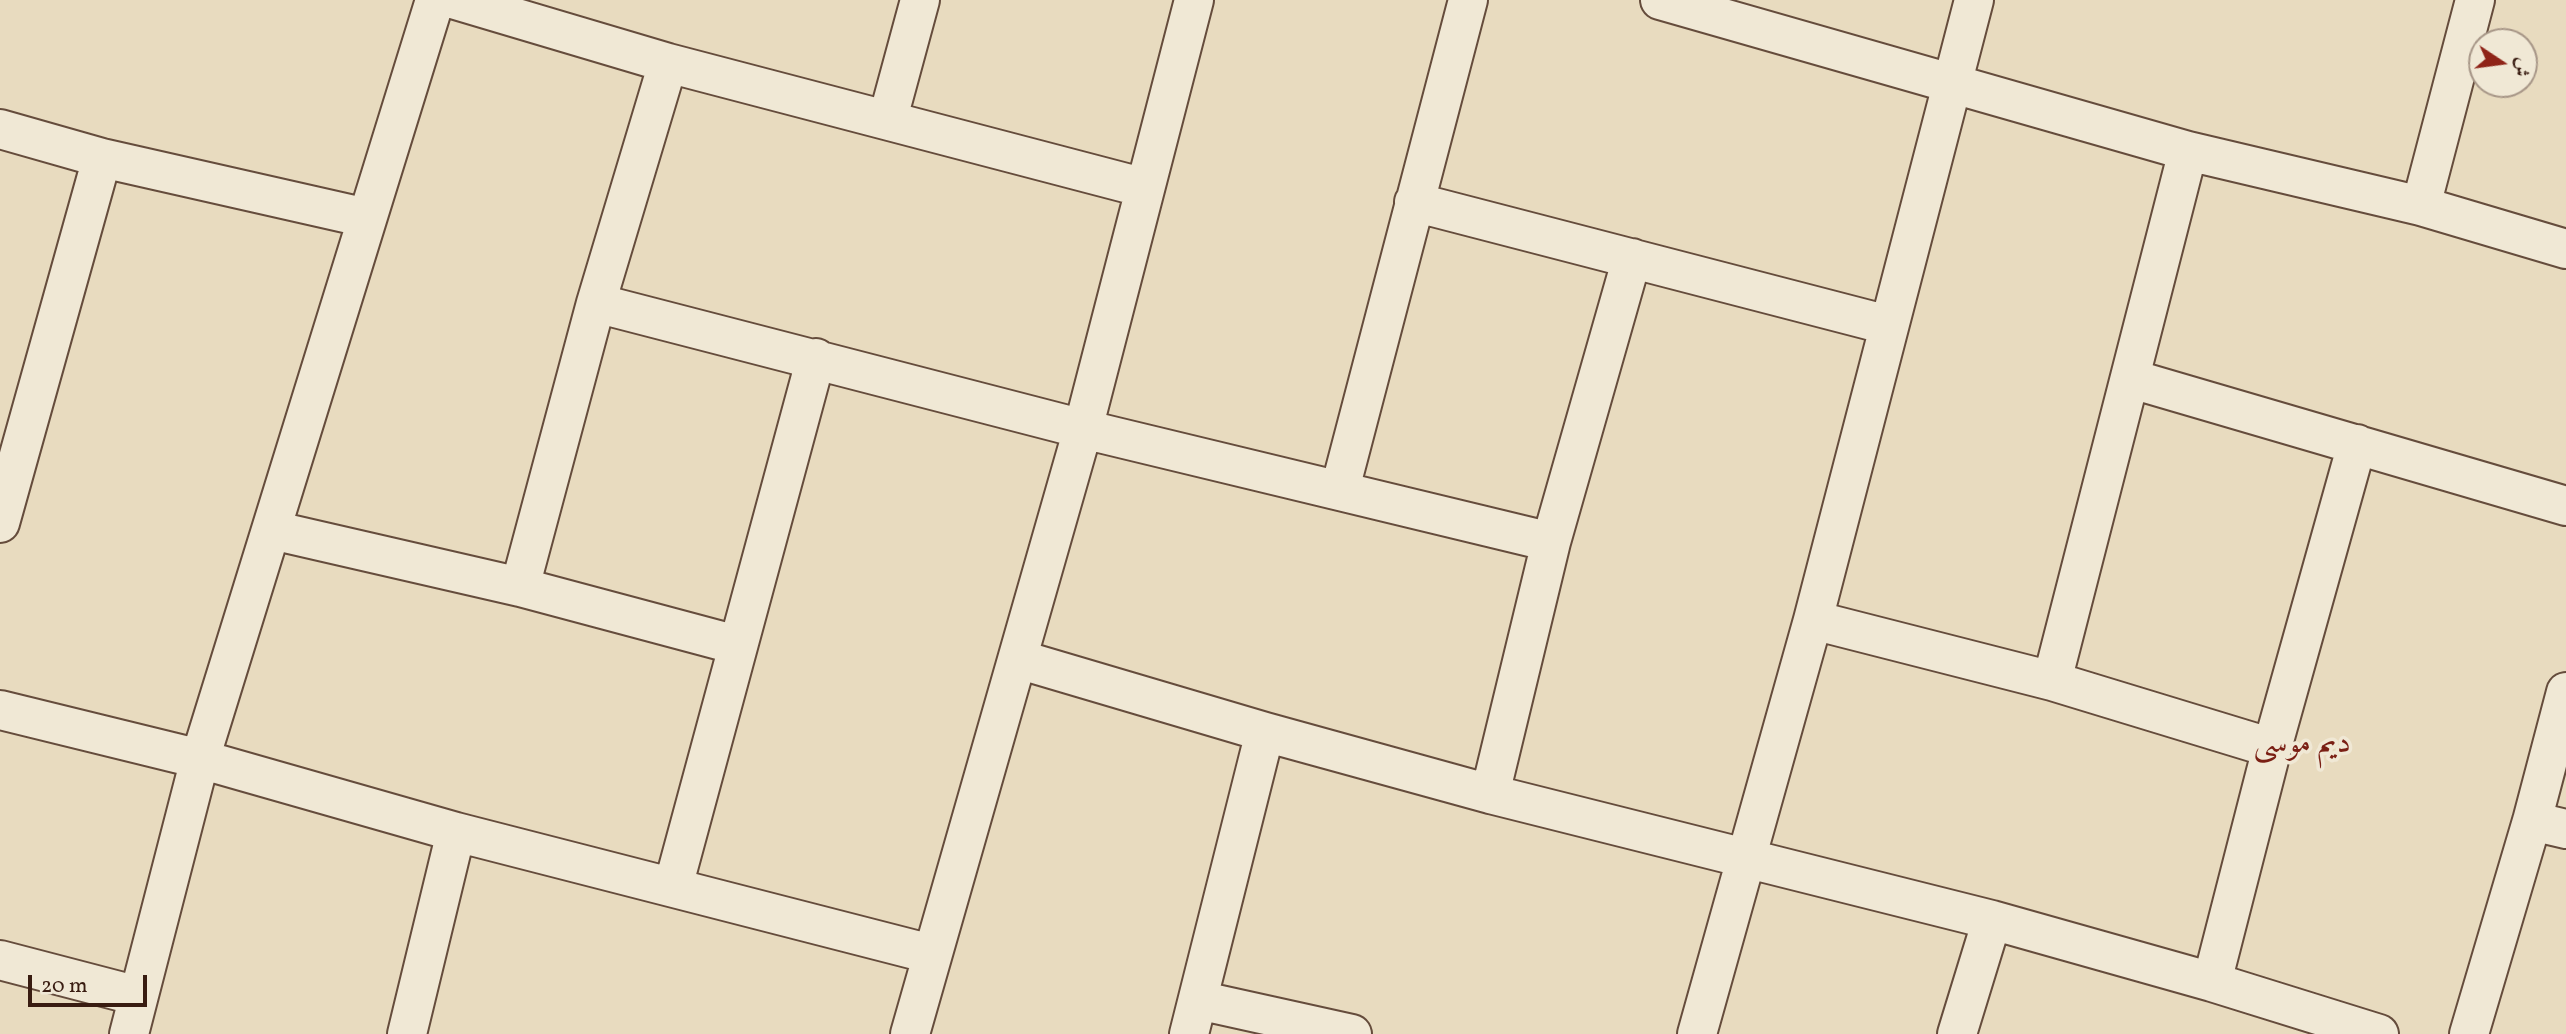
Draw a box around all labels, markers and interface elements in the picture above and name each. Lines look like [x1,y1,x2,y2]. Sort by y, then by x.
north arrow [2468,28,2538,98]
text: ش [2507,55,2536,79]
district label: ديم موسى [2253,727,2351,765]
scale bar [32,960,150,1004]
text: 20 m [41,972,87,1001]

